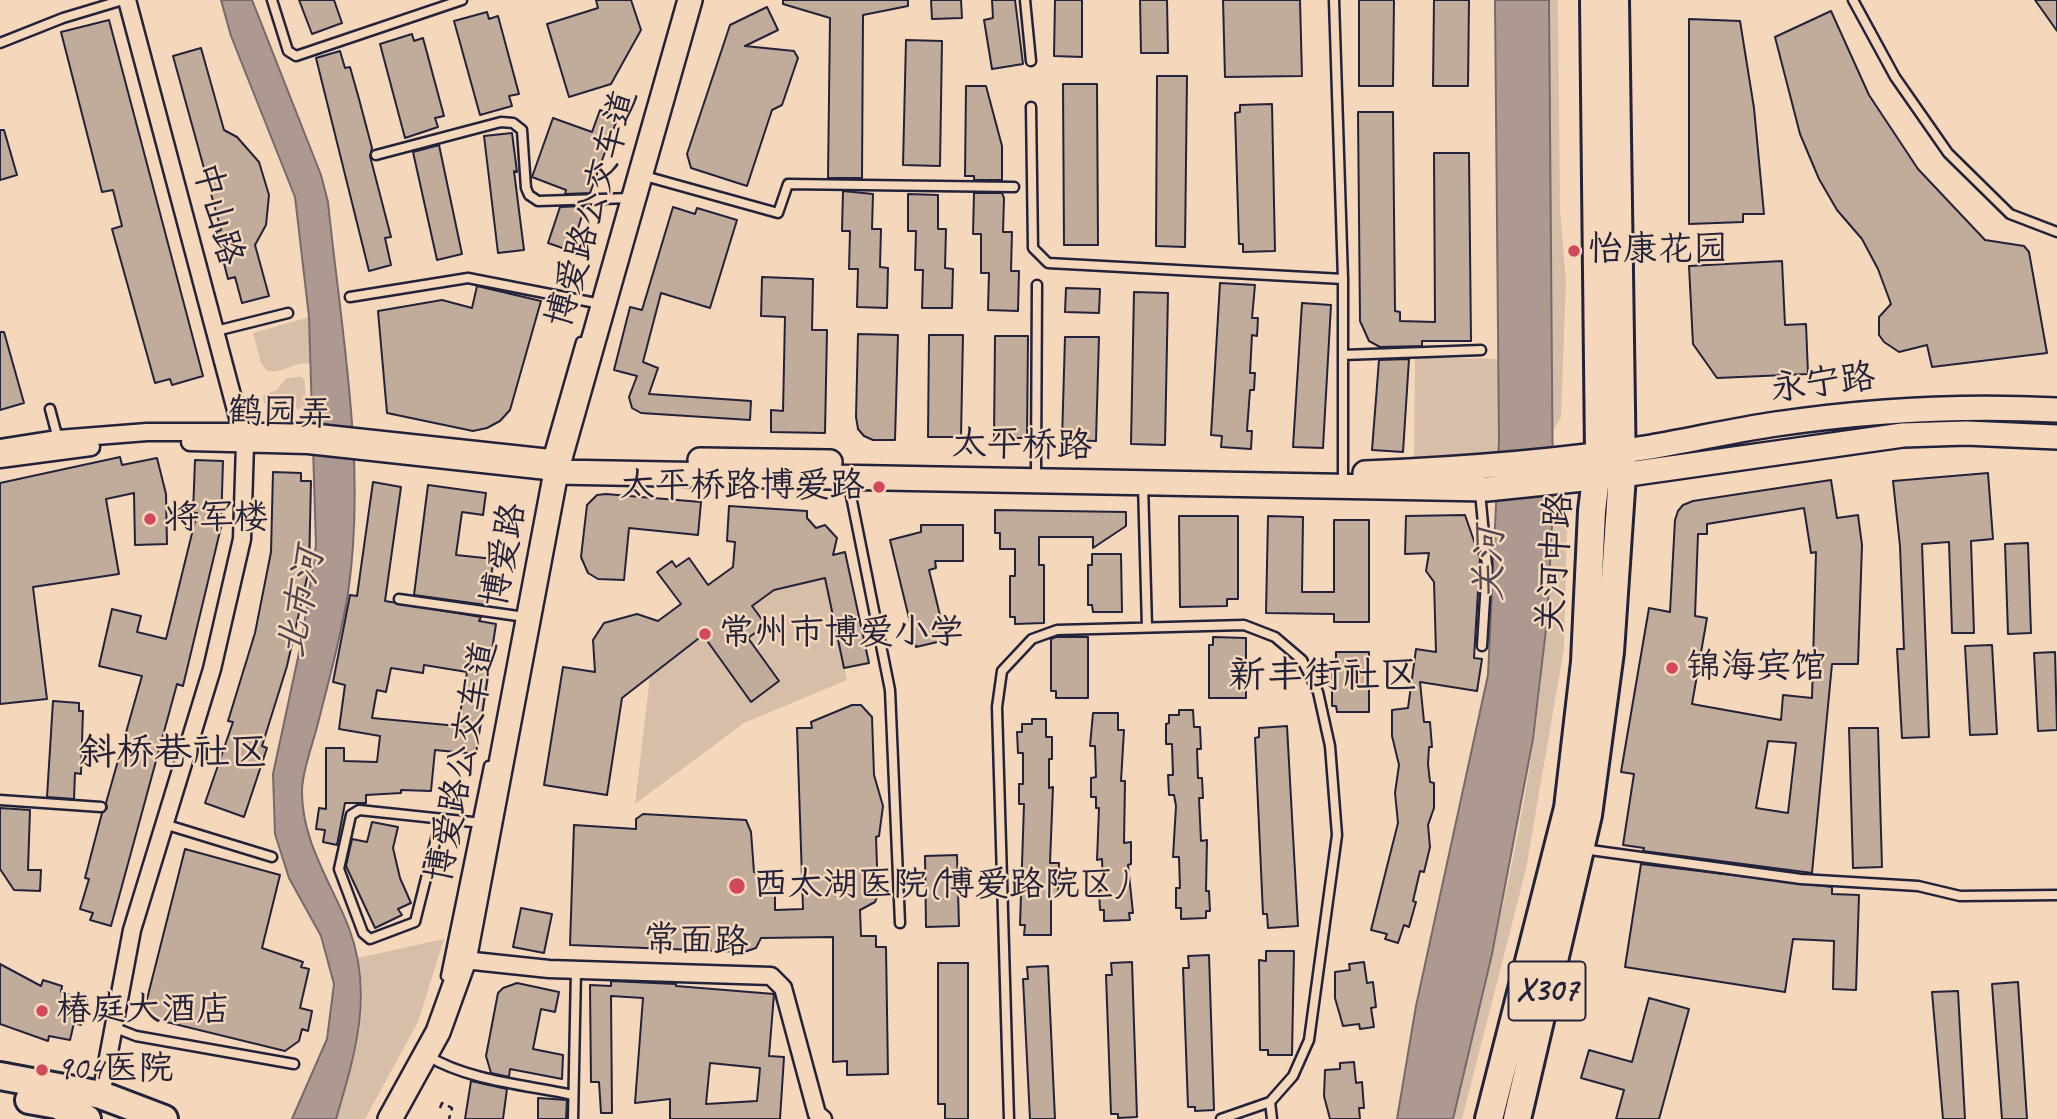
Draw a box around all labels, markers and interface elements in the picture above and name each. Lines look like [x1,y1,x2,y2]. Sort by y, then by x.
street label: 博爱路公交车道 [539,85,647,333]
street label: 中山路 [183,158,251,270]
place label: 怡康花园 [1588,230,1728,272]
marker: 怡康花园 [1566,243,1582,259]
street label: 永宁路 [1768,357,1878,411]
street label: 鹤园弄 [227,391,333,437]
street label: 太平桥路 [952,424,1092,468]
place label: 太平桥路博爱路 [620,466,865,508]
marker: 太平桥路博爱路 [871,479,887,495]
street label: 关河中路 [1530,492,1582,634]
place label: 将军楼 [164,498,269,540]
street label: 博爱路 [474,499,536,611]
marker: 将军楼 [142,511,158,527]
water label: 关河 [1468,527,1514,601]
water label: 北市河 [270,544,334,662]
place label: 常州市博爱小学 [719,613,964,655]
marker: 常州市博爱小学 [697,626,713,642]
street label: 博爱路公交车道 [419,638,507,886]
place label: 锦海宾馆 [1686,647,1826,689]
district label: 新丰街社区 [1228,654,1418,700]
marker: 锦海宾馆 [1664,660,1680,676]
district label: 斜桥巷社区 [78,731,268,777]
place label: 西太湖医院(博爱路院区) [753,865,1126,907]
marker: 西太湖医院(博爱路院区) [727,876,747,896]
street label: 常面路 [643,919,749,965]
road number: X307 [1508,962,1586,1021]
place label: 椿庭大酒店 [56,990,231,1032]
marker: 椿庭大酒店 [34,1003,50,1019]
place label: 904医院 [56,1049,173,1091]
marker: 904医院 [34,1062,50,1078]

